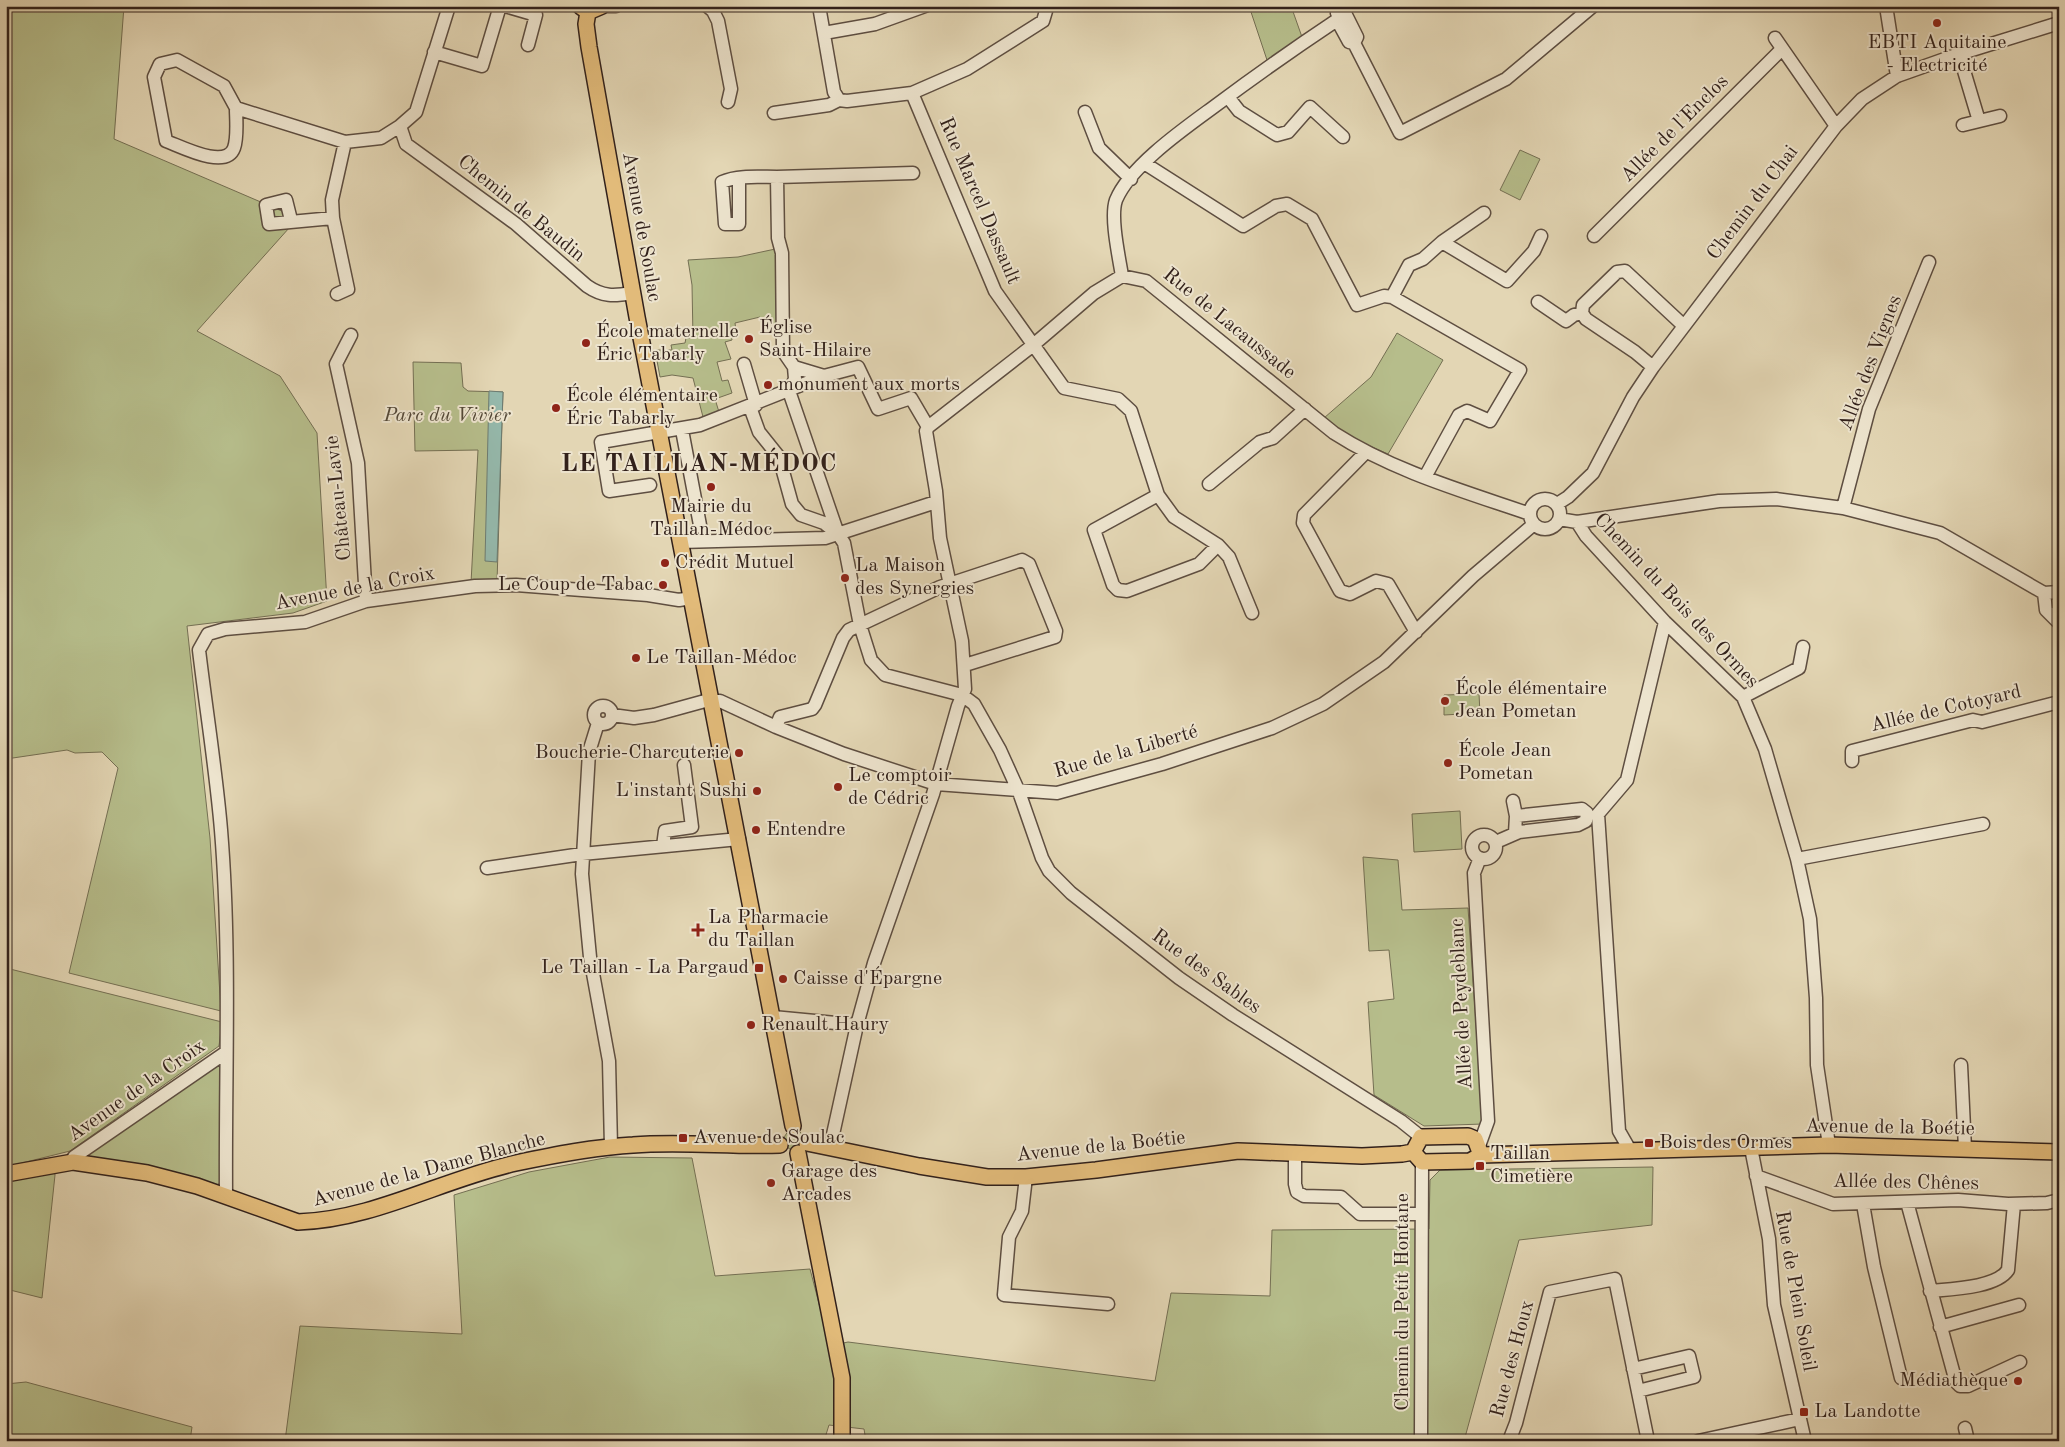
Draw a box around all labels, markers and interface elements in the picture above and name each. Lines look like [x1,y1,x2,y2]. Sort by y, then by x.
marker: EBTI Aquitaine - Electricité [1931,17,1943,29]
place label: EBTI Aquitaine - Electricité [1867,33,2007,76]
street label: Allée de l'Enclos [1617,71,1733,187]
street label: Rue Marcel Dassault [935,115,1023,287]
street label: Chemin du Chai [1704,142,1802,264]
street label: Avenue de Soulac [618,151,664,304]
street label: Chemin de Baudin [454,152,589,266]
street label: Rue de Lacaussade [1159,264,1299,384]
street label: Allée des Vignes [1836,292,1906,434]
place label: Église Saint-Hilaire [759,315,871,361]
place label: École maternelle Éric Tabarly [596,319,739,365]
marker: Église Saint-Hilaire [743,333,755,345]
marker: École maternelle Éric Tabarly [580,337,592,349]
place label: monument aux morts [778,375,960,395]
marker: monument aux morts [762,379,774,391]
place label: École élémentaire Éric Tabarly [566,383,718,429]
marker: École élémentaire Éric Tabarly [550,402,562,414]
park label: Parc du Vivier [382,406,511,426]
street label: Château-Lavie [322,434,356,562]
district label: LE TAILLAN-MÉDOC [561,447,837,477]
marker: Mairie du Taillan-Médoc [705,481,717,493]
place label: Mairie du Taillan-Médoc [650,497,772,540]
street label: Chemin du Bois des Ormes [1590,510,1762,692]
place label: Crédit Mutuel [675,553,794,573]
place label: La Maison des Synergies [855,556,974,599]
marker: Crédit Mutuel [659,557,671,569]
street label: Avenue de la Croix [273,564,437,614]
marker: La Maison des Synergies [839,572,851,584]
place label: Le Coup de Tabac [498,575,653,595]
marker: Le Coup de Tabac [657,579,669,591]
place label: Le Taillan-Médoc [646,648,797,668]
marker: Le Taillan-Médoc [630,652,642,664]
place label: École élémentaire Jean Pometan [1455,676,1607,722]
street label: Allée de Cotoyard [1869,682,2023,736]
marker: École élémentaire Jean Pometan [1439,695,1451,707]
street label: Rue de la Liberté [1052,722,1200,782]
place label: École Jean Pometan [1458,738,1552,784]
place label: Boucherie-Charcuterie [535,743,729,763]
marker: Boucherie-Charcuterie [733,747,745,759]
marker: École Jean Pometan [1442,757,1454,769]
place label: Le comptoir de Cédric [848,766,952,809]
place label: L'instant Sushi [616,781,747,801]
marker: Le comptoir de Cédric [832,781,844,793]
marker: L'instant Sushi [751,785,763,797]
place label: Entendre [766,820,845,840]
marker: Entendre [750,824,762,836]
place label: La Pharmacie du Taillan [708,908,829,951]
street label: Allée de Peydeblanc [1448,918,1476,1090]
marker: La Pharmacie du Taillan [692,924,704,936]
street label: Rue des Sables [1148,926,1264,1018]
place label: Le Taillan - La Pargaud [541,958,749,978]
marker: Le Taillan - La Pargaud [753,962,765,974]
place label: Caisse d'Épargne [793,966,942,989]
marker: Caisse d'Épargne [777,973,789,985]
place label: Renault Haury [761,1015,889,1035]
marker: Renault Haury [745,1019,757,1031]
street label: Avenue de la Croix [65,1036,209,1146]
street label: Avenue de la Boétie [1805,1117,1975,1139]
place label: Avenue de Soulac [693,1128,845,1148]
street label: Avenue de la Boétie [1016,1128,1186,1166]
street label: Avenue de la Dame Blanche [310,1129,548,1211]
marker: Avenue de Soulac [677,1132,689,1144]
place label: Bois des Ormes [1659,1133,1792,1153]
marker: Bois des Ormes [1643,1137,1655,1149]
place label: Taillan Cimetière [1490,1144,1573,1187]
marker: Taillan Cimetière [1474,1160,1486,1172]
place label: Garage des Arcades [781,1162,877,1205]
street label: Allée des Chênes [1833,1172,1979,1194]
marker: Garage des Arcades [765,1177,777,1189]
street label: Chemin du Petit Hontane [1393,1193,1413,1411]
street label: Rue de Plein Soleil [1771,1209,1819,1373]
street label: Rue des Houx [1488,1298,1538,1420]
place label: Médiathèque [1899,1371,2008,1391]
marker: Médiathèque [2012,1375,2024,1387]
place label: La Landotte [1814,1402,1921,1422]
marker: La Landotte [1798,1406,1810,1418]

